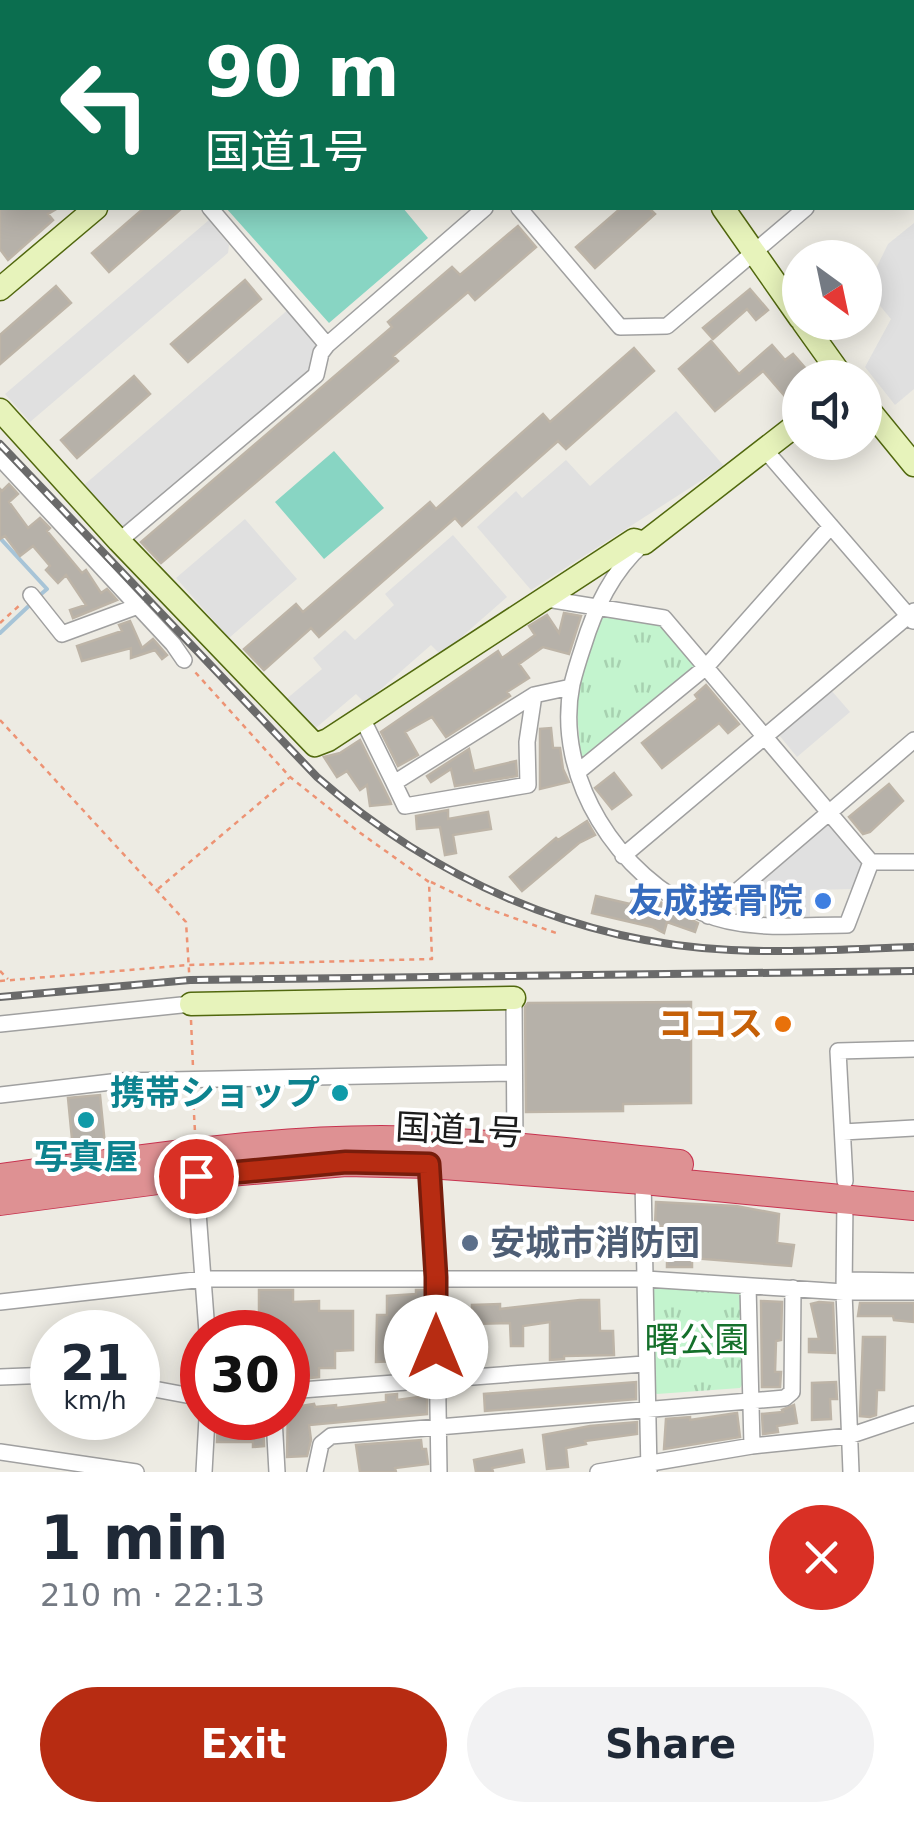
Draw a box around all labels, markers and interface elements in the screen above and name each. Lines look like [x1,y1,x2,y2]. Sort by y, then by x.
text: 90 m [205,31,400,113]
icon: left [40,40,170,170]
text: 国道1号 [205,125,369,178]
north arrow [782,240,882,340]
map controls [782,240,882,460]
button: sound [782,360,882,460]
place label: 友成接骨院 [628,881,803,921]
marker: 友成接骨院 [812,890,834,912]
place label: ココス [658,1004,763,1044]
marker: ココス [772,1013,794,1035]
place label: 携帯ショップ [110,1073,320,1113]
marker: 携帯ショップ [329,1082,351,1104]
street label: 国道1号 [394,1107,524,1153]
marker: 写真屋 [75,1109,97,1131]
pin [154,1134,239,1219]
place label: 写真屋 [33,1137,139,1177]
icon: arrive [169,1149,224,1204]
place label: 安城市消防団 [490,1223,700,1263]
marker: 安城市消防団 [459,1232,481,1254]
position arrow [384,1295,488,1399]
speed limit sign: 30 [180,1310,310,1440]
park label: 曙公園 [644,1320,750,1360]
text: 21 [60,1334,130,1392]
text: km/h [63,1386,127,1415]
text: 1 min [40,1503,228,1573]
button: close [769,1505,874,1610]
text: 210 m · 22:13 [40,1576,265,1614]
button: Exit [40,1687,447,1802]
button: Share [467,1687,874,1802]

